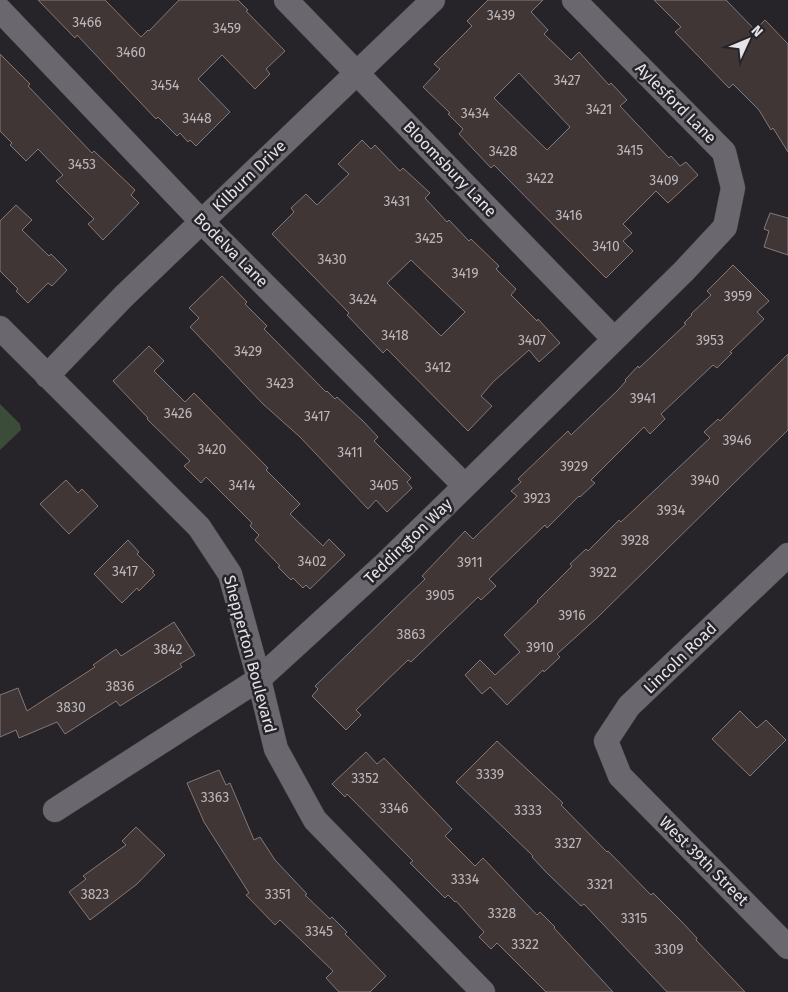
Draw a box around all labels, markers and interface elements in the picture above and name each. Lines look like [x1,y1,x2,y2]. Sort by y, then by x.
house number: 3439 [487,7,515,24]
house number: 3466 [72,14,102,31]
north arrow [723,15,773,65]
house number: 3459 [213,20,241,37]
text: N [748,22,766,41]
house number: 3460 [116,44,146,61]
street label: Aylesford Lane [632,59,720,147]
house number: 3427 [553,72,581,89]
house number: 3454 [151,77,180,94]
house number: 3421 [586,101,612,118]
house number: 3434 [461,105,490,122]
house number: 3448 [182,110,212,127]
street label: Bloomsbury Lane [399,117,501,221]
street label: Kilburn Drive [208,136,290,216]
house number: 3415 [617,142,643,159]
house number: 3428 [489,143,518,160]
house number: 3453 [68,156,96,173]
house number: 3422 [526,170,554,187]
house number: 3409 [649,172,679,189]
house number: 3431 [384,193,410,210]
house number: 3416 [555,207,583,224]
street label: Bodelva Lane [190,209,272,291]
house number: 3425 [415,230,443,247]
house number: 3410 [592,238,620,255]
house number: 3430 [318,251,347,268]
house number: 3419 [452,265,478,282]
house number: 3959 [724,288,752,305]
house number: 3424 [349,291,378,308]
house number: 3418 [381,327,409,344]
house number: 3407 [518,332,546,349]
house number: 3953 [696,332,724,349]
house number: 3429 [234,343,262,360]
house number: 3412 [425,359,451,376]
house number: 3423 [266,375,294,392]
house number: 3941 [630,390,656,407]
house number: 3426 [164,405,192,422]
house number: 3417 [304,408,330,425]
house number: 3946 [723,432,751,449]
house number: 3420 [198,441,227,458]
house number: 3411 [337,444,363,461]
house number: 3929 [560,458,588,475]
house number: 3940 [690,472,720,489]
house number: 3414 [228,477,256,494]
house number: 3405 [369,477,399,494]
house number: 3923 [523,490,551,507]
street label: Teddington Way [360,494,456,588]
house number: 3934 [657,502,686,519]
house number: 3928 [621,532,650,549]
house number: 3402 [298,553,327,570]
house number: 3911 [457,554,483,571]
house number: 3417 [112,563,138,580]
house number: 3922 [589,564,617,581]
street label: Shepperton Boulevard [220,573,280,735]
house number: 3905 [426,587,455,604]
house number: 3916 [558,607,586,624]
street label: Lincoln Road [640,619,720,697]
house number: 3863 [396,626,426,643]
house number: 3910 [526,639,554,656]
house number: 3842 [154,641,182,658]
house number: 3836 [105,678,135,695]
house number: 3830 [56,699,86,716]
house number: 3339 [476,766,504,783]
house number: 3352 [351,770,379,787]
house number: 3363 [201,789,229,806]
house number: 3346 [380,800,408,817]
house number: 3333 [514,802,542,819]
street label: West 39th Street [655,812,753,910]
house number: 3327 [555,835,581,852]
house number: 3334 [451,871,480,888]
house number: 3321 [587,876,613,893]
house number: 3823 [81,886,109,903]
house number: 3351 [265,886,291,903]
house number: 3328 [488,905,517,922]
house number: 3315 [621,910,647,927]
house number: 3345 [305,923,333,940]
house number: 3322 [511,936,539,953]
house number: 3309 [655,941,684,958]

